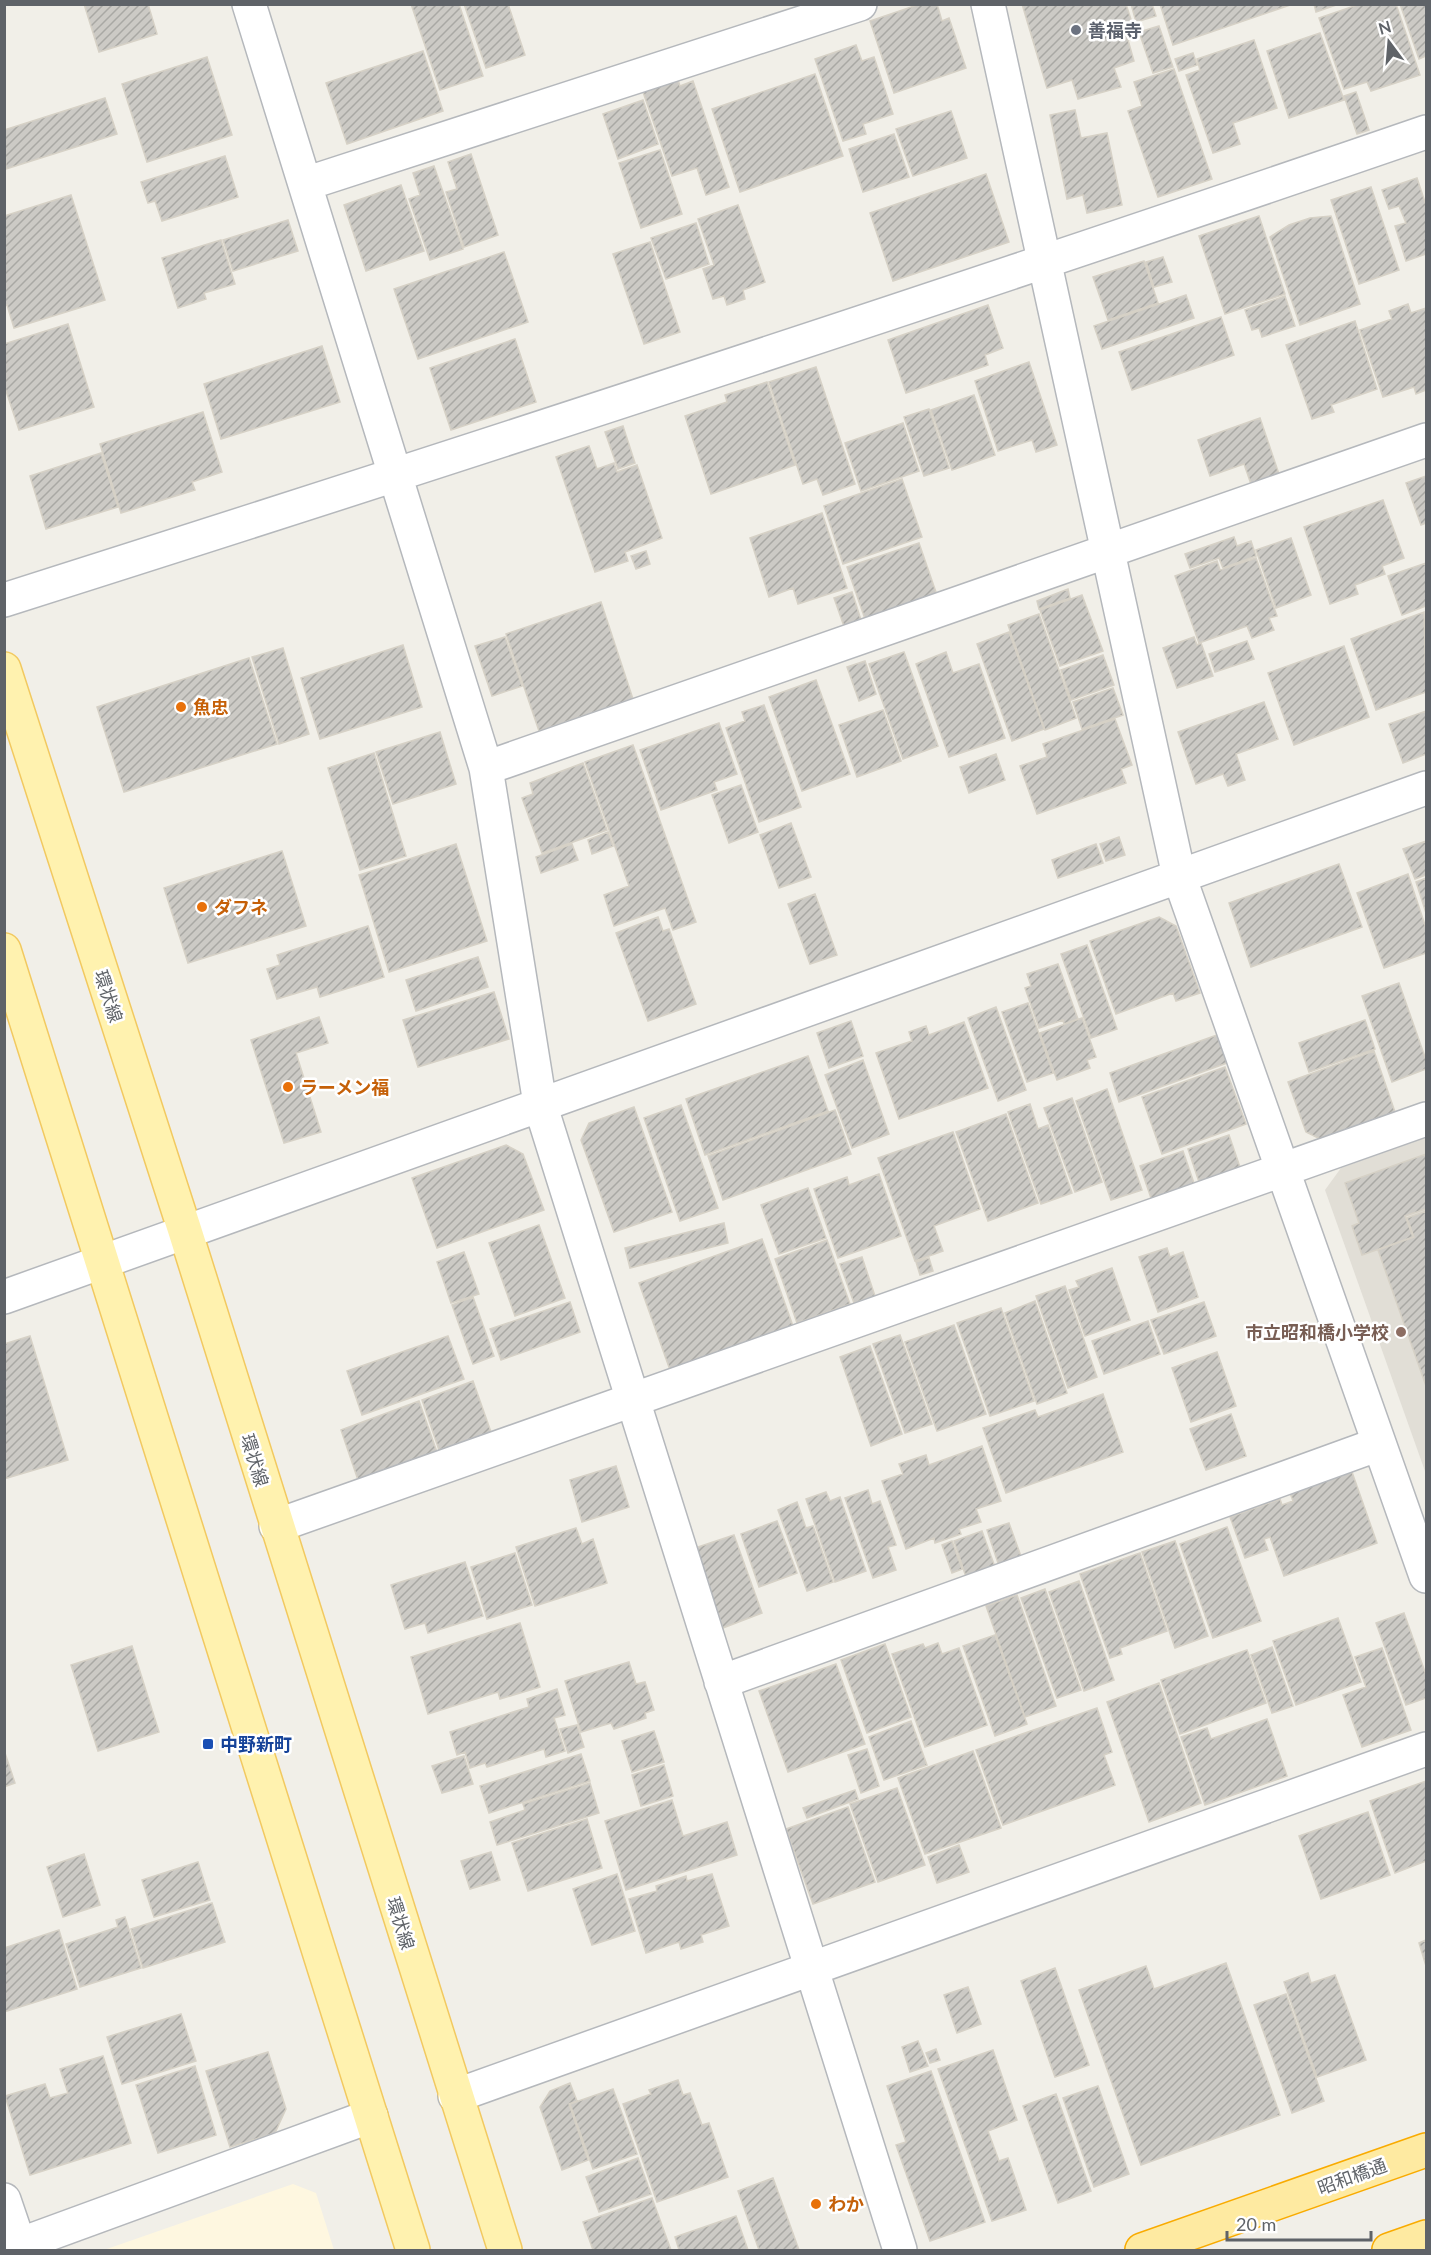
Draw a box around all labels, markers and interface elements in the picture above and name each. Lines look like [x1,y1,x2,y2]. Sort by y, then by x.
north arrow [1359,12,1419,72]
text: N [1376,16,1393,38]
place label: 善福寺 [1088,19,1142,41]
marker: 善福寺 [1069,23,1083,37]
place label: 魚忠 [193,696,229,718]
marker: 魚忠 [174,700,188,714]
place label: ダフネ [214,896,268,918]
marker: ダフネ [195,900,209,914]
street label: 環状線 [90,967,128,1025]
place label: ラーメン福 [300,1076,389,1098]
marker: ラーメン福 [281,1080,295,1094]
place label: 市立昭和橋小学校 [1245,1321,1389,1343]
marker: 市立昭和橋小学校 [1394,1325,1408,1339]
street label: 環状線 [237,1431,273,1489]
place label: 中野新町 [220,1733,292,1755]
marker: 中野新町 [201,1737,215,1751]
street label: 環状線 [383,1894,419,1952]
street label: 昭和橋通 [1314,2153,1390,2199]
place label: わか [828,2193,864,2215]
marker: わか [809,2197,823,2211]
scale bar [1227,2204,1371,2242]
text: 20 m [1236,2213,1276,2235]

